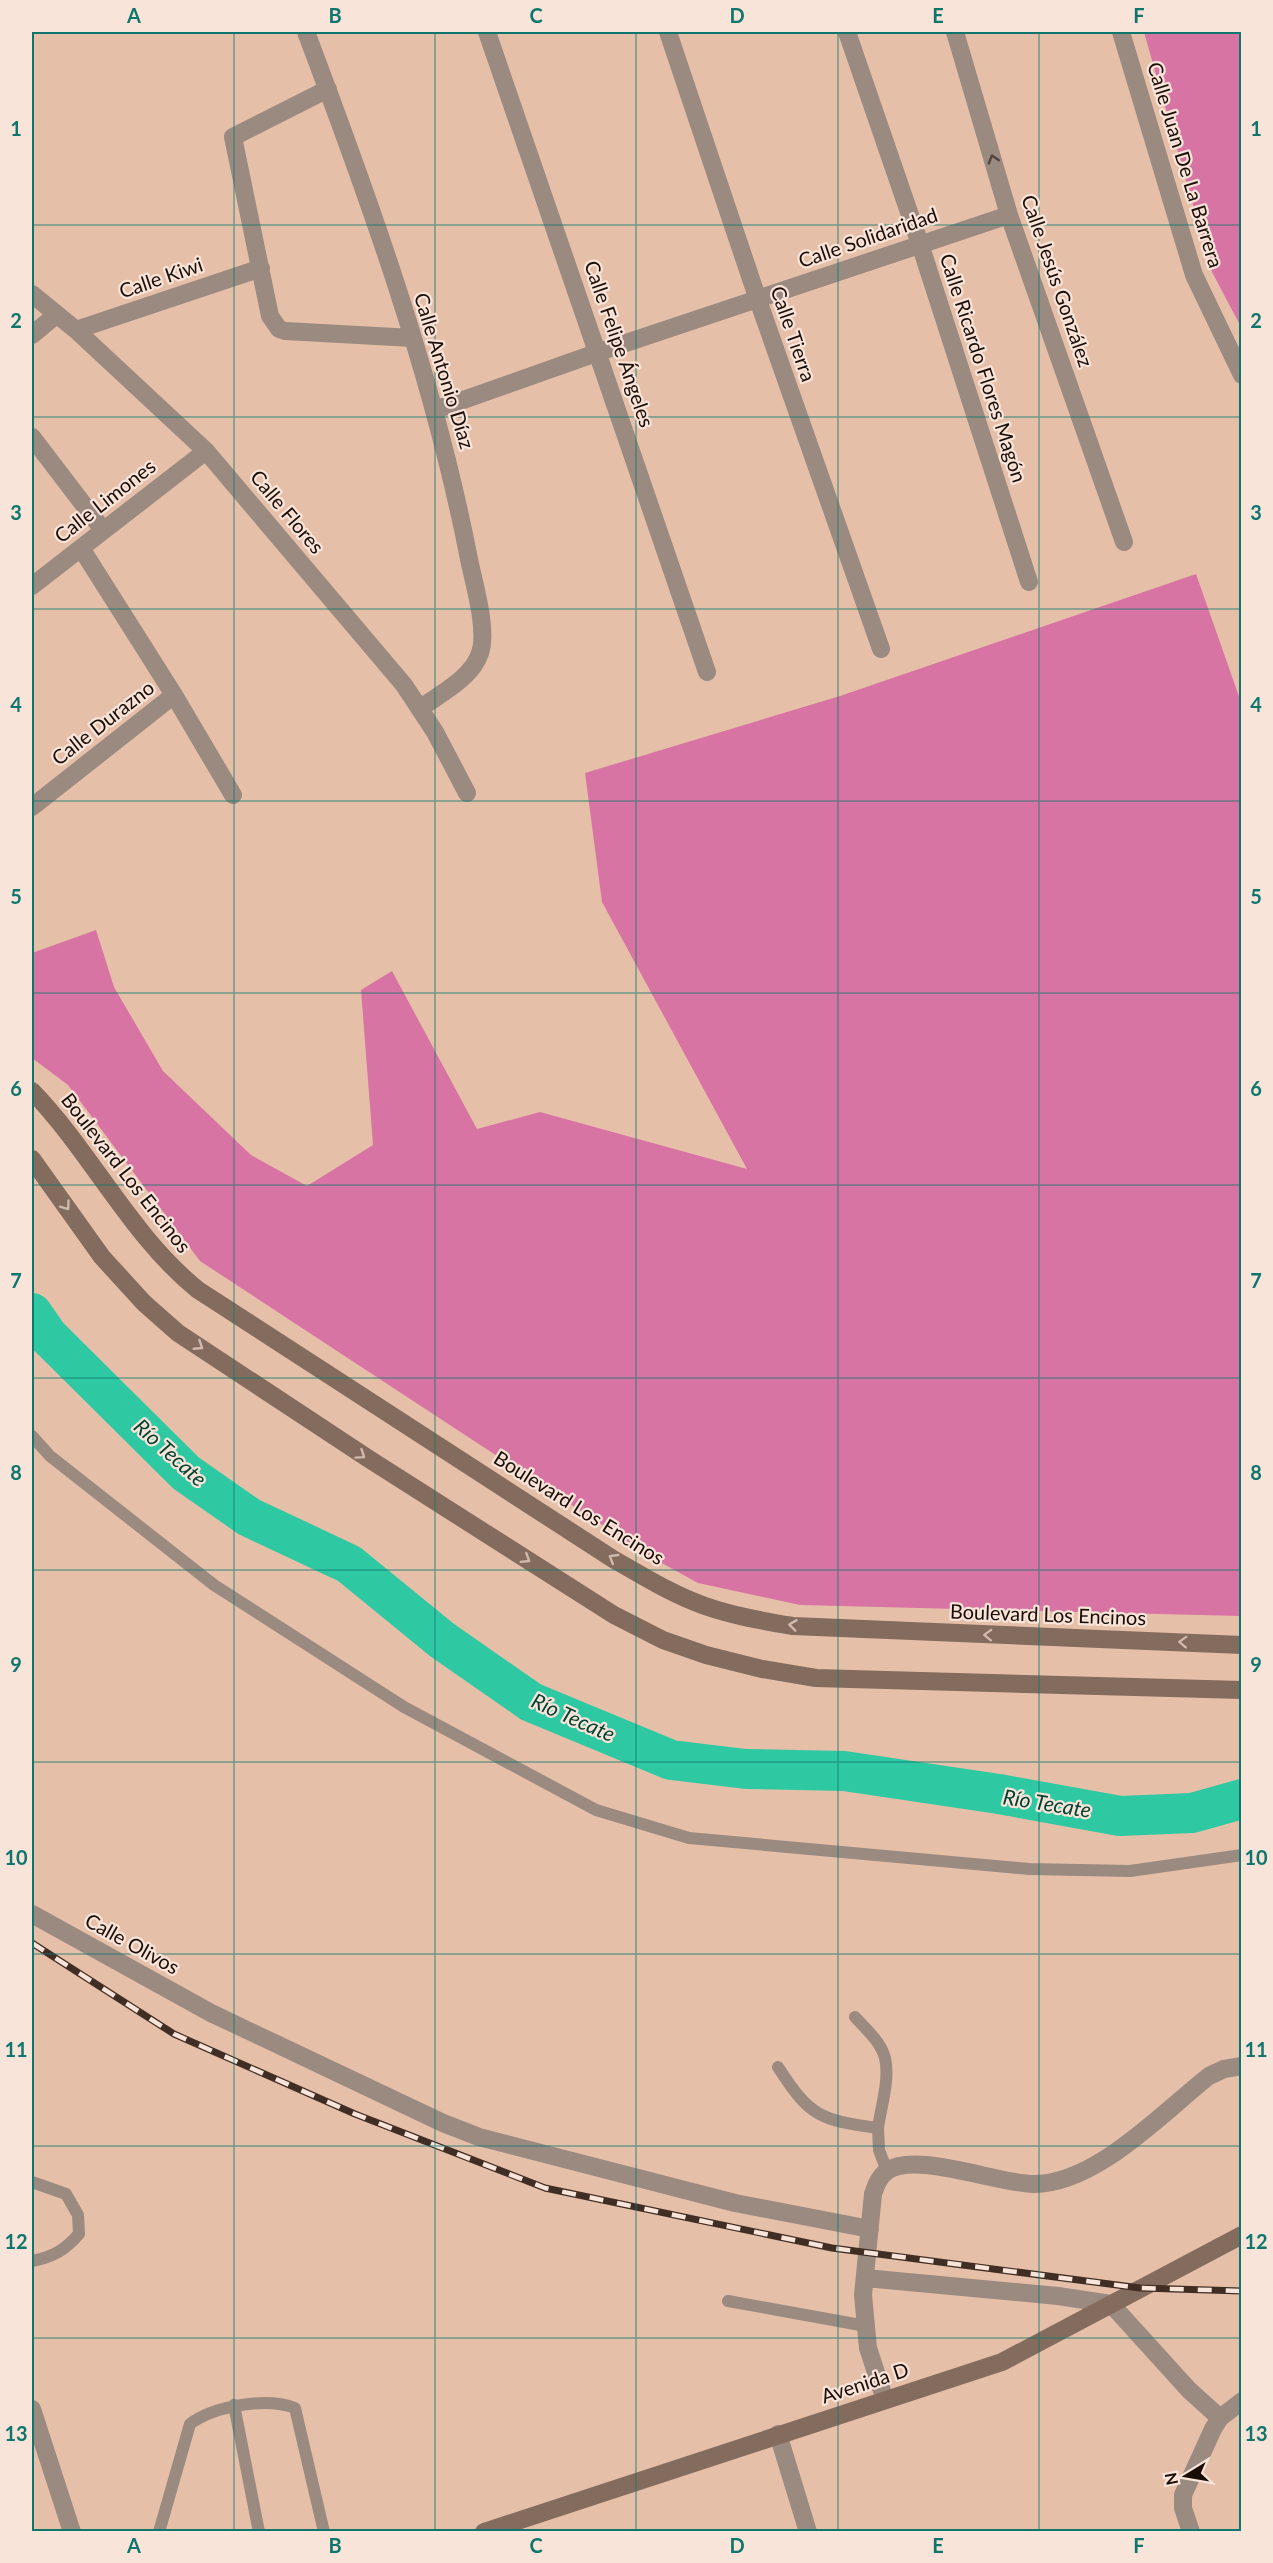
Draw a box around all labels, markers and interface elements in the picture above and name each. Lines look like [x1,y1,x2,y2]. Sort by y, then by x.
text: A [126,3,141,27]
text: B [328,3,342,27]
text: C [529,3,543,27]
text: D [729,3,745,27]
text: E [932,3,944,27]
text: F [1133,3,1145,27]
street label: Calle Juan De La Barrera [1143,59,1229,271]
text: 1 [10,116,22,140]
text: 1 [1250,116,1262,140]
one-way arrow [988,154,1000,165]
street label: Calle Jesús González [1017,191,1099,370]
street label: Calle Solidaridad [795,202,940,272]
street label: Calle Ricardo Flores Magón [936,250,1032,485]
street label: Calle Kiwi [116,252,206,303]
street label: Calle Felipe Ángeles [580,257,660,430]
street label: Calle Tierra [766,283,821,385]
street label: Calle Antonio Díaz [410,290,480,452]
text: 2 [10,308,22,332]
text: 2 [1250,308,1262,332]
street label: Calle Limones [49,453,160,547]
street label: Calle Flores [246,465,330,558]
text: 3 [10,500,22,524]
text: 3 [1250,500,1262,524]
street label: Calle Durazno [46,675,158,770]
text: 4 [10,692,22,716]
text: 4 [1250,692,1262,716]
text: 5 [10,884,22,908]
text: 5 [1250,884,1262,908]
text: 6 [10,1076,22,1100]
text: 6 [1250,1076,1262,1100]
street label: Boulevard Los Encinos [57,1088,197,1257]
one-way arrow [59,1200,70,1211]
text: 7 [10,1268,22,1292]
text: 7 [1250,1268,1262,1292]
one-way arrow [193,1339,203,1351]
water label: Río Tecate [130,1413,212,1491]
street label: Boulevard Los Encinos [490,1445,669,1569]
one-way arrow [355,1447,366,1458]
text: 8 [10,1460,22,1484]
text: 8 [1250,1460,1262,1484]
one-way arrow [520,1552,530,1564]
one-way arrow [609,1554,619,1566]
street label: Boulevard Los Encinos [950,1599,1146,1629]
one-way arrow [789,1620,798,1632]
one-way arrow [984,1628,993,1641]
one-way arrow [1179,1636,1188,1649]
text: 9 [10,1652,22,1676]
text: 9 [1250,1652,1262,1676]
water label: Río Tecate [528,1687,619,1746]
water label: Río Tecate [1001,1783,1093,1822]
text: 10 [4,1845,28,1869]
text: 10 [1244,1845,1268,1869]
street label: Calle Olivos [81,1907,184,1979]
text: 11 [4,2037,28,2061]
text: 11 [1244,2037,1268,2061]
text: 12 [4,2229,28,2253]
text: 12 [1244,2229,1268,2253]
street label: Avenida D [818,2357,912,2407]
text: 13 [4,2421,28,2445]
text: 13 [1244,2421,1268,2445]
north arrow [1156,2446,1216,2506]
text: N [1160,2471,1181,2487]
text: A [126,2533,141,2557]
text: B [328,2533,342,2557]
text: C [529,2533,543,2557]
text: D [729,2533,745,2557]
text: E [932,2533,944,2557]
text: F [1133,2533,1145,2557]

